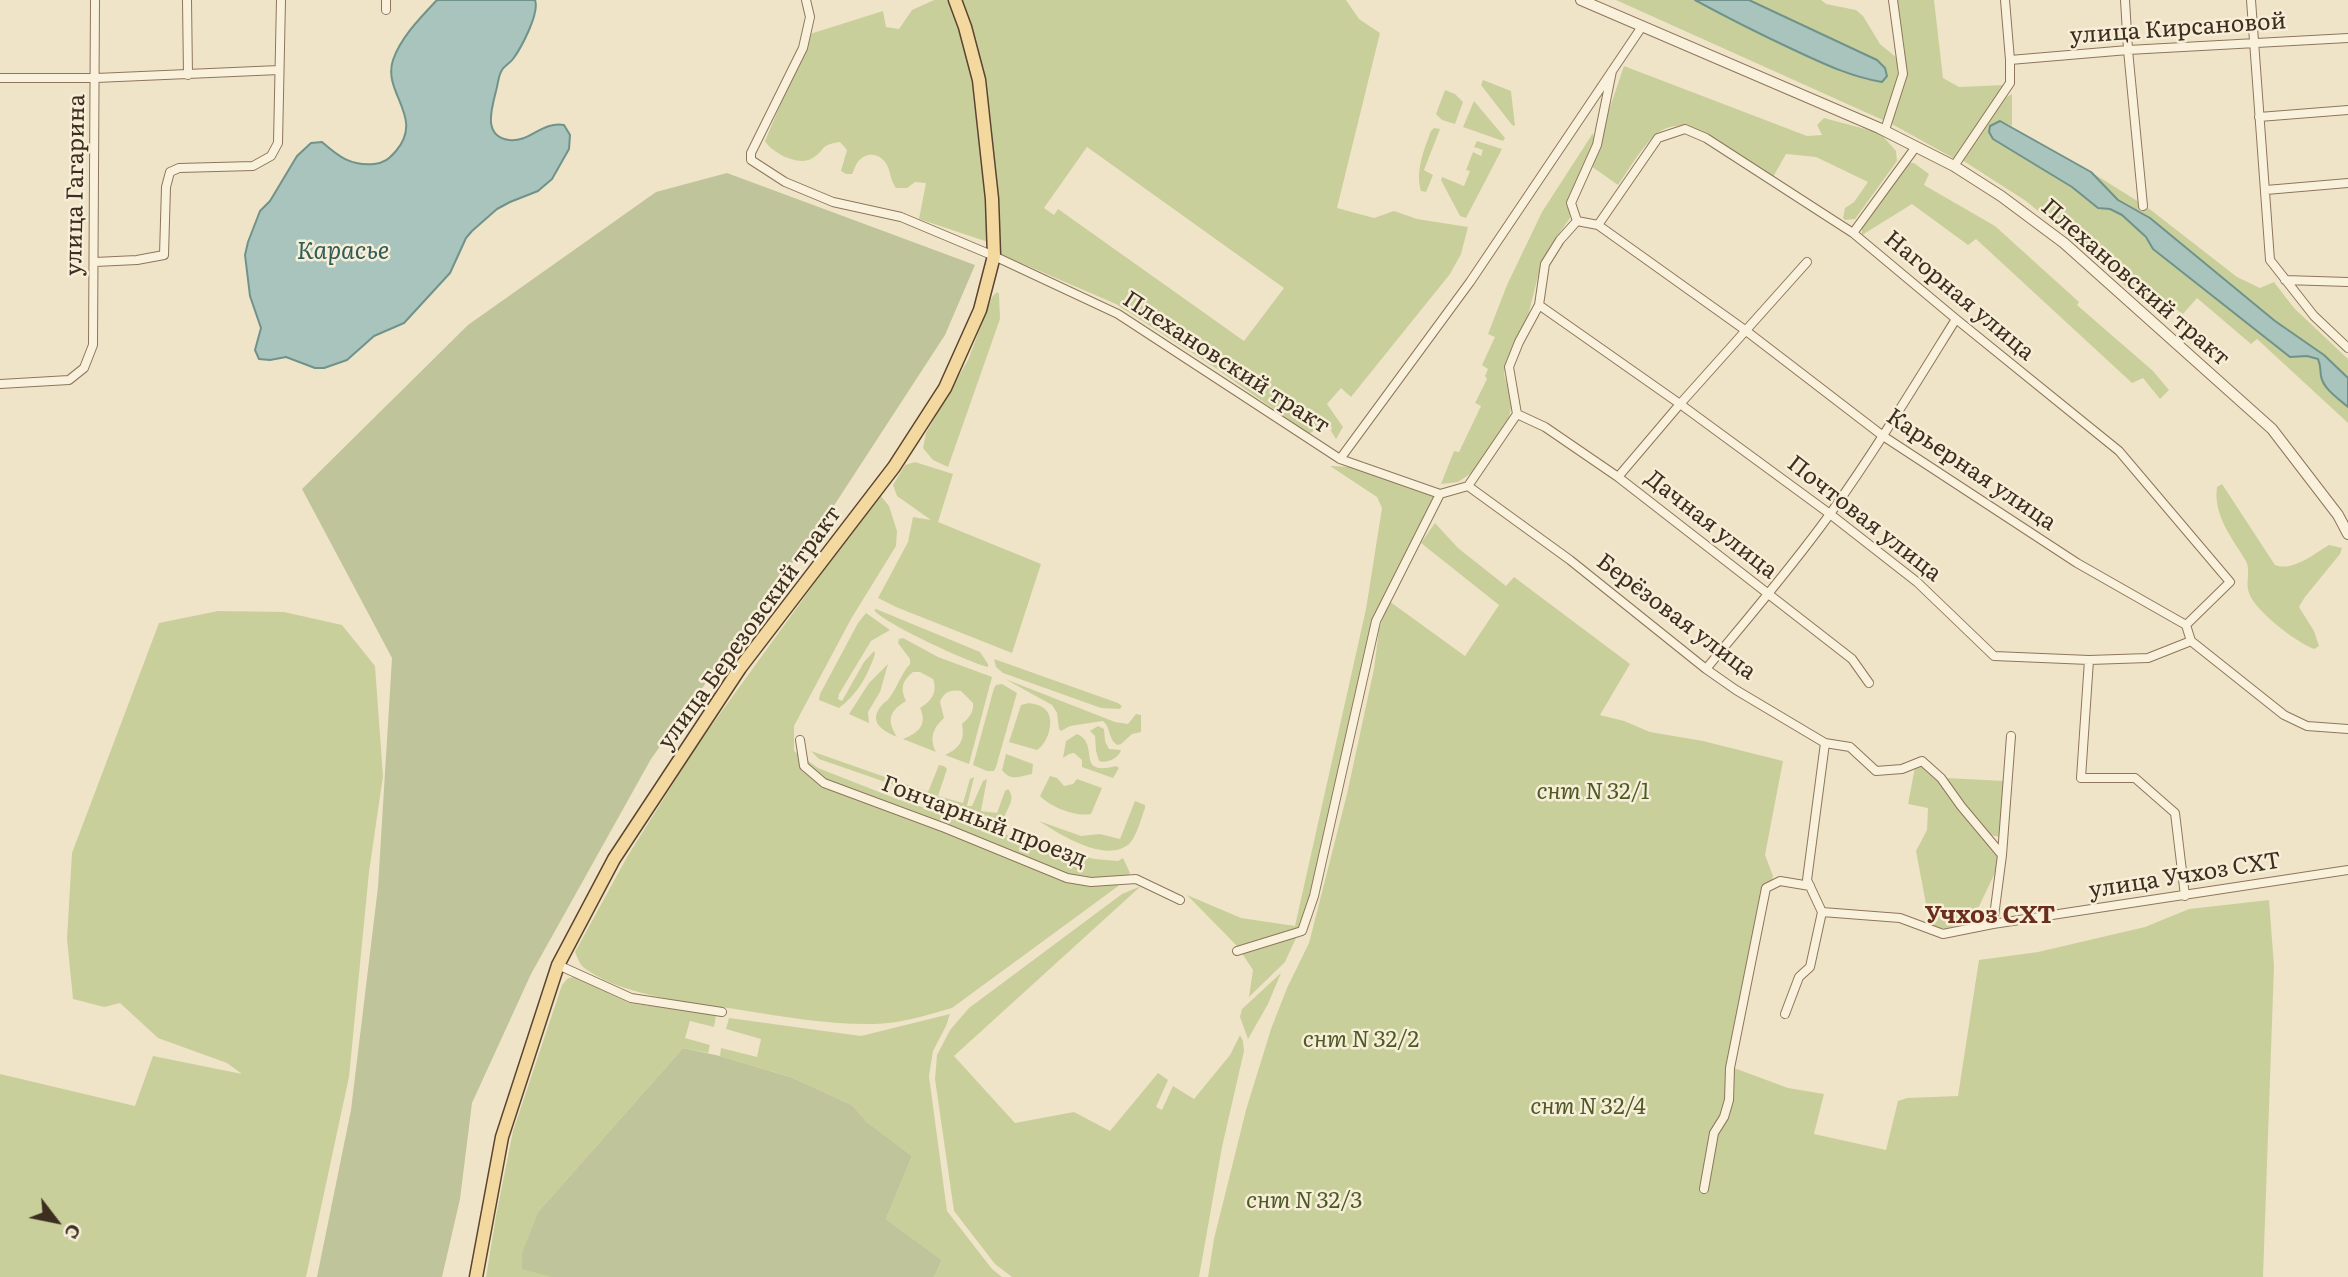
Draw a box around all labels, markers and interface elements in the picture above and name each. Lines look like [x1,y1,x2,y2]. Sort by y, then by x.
street label: улица Кирсановой [2069,8,2287,50]
street label: улица Гагарина [61,94,91,276]
street label: Плехановский тракт [2035,194,2235,372]
street label: Нагорная улица [1878,225,2040,367]
water label: Карасье [297,238,389,266]
street label: Плехановский тракт [1117,286,1335,440]
street label: Карьерная улица [1881,403,2061,537]
street label: Почтовая улица [1781,450,1947,588]
street label: Дачная улица [1639,465,1783,585]
street label: улица Березовский тракт [652,501,848,755]
street label: Берёзовая улица [1591,548,1761,686]
street label: Гончарный проезд [877,770,1091,874]
park label: снт N 32/1 [1536,778,1650,806]
street label: улица Учхоз СХТ [2087,847,2283,905]
district label: Учхоз СХТ [1925,902,2055,930]
park label: снт N 32/2 [1303,1026,1419,1054]
park label: снт N 32/4 [1530,1093,1646,1121]
north arrow [21,1186,91,1256]
park label: снт N 32/3 [1246,1187,1362,1215]
text: С [58,1219,89,1245]

